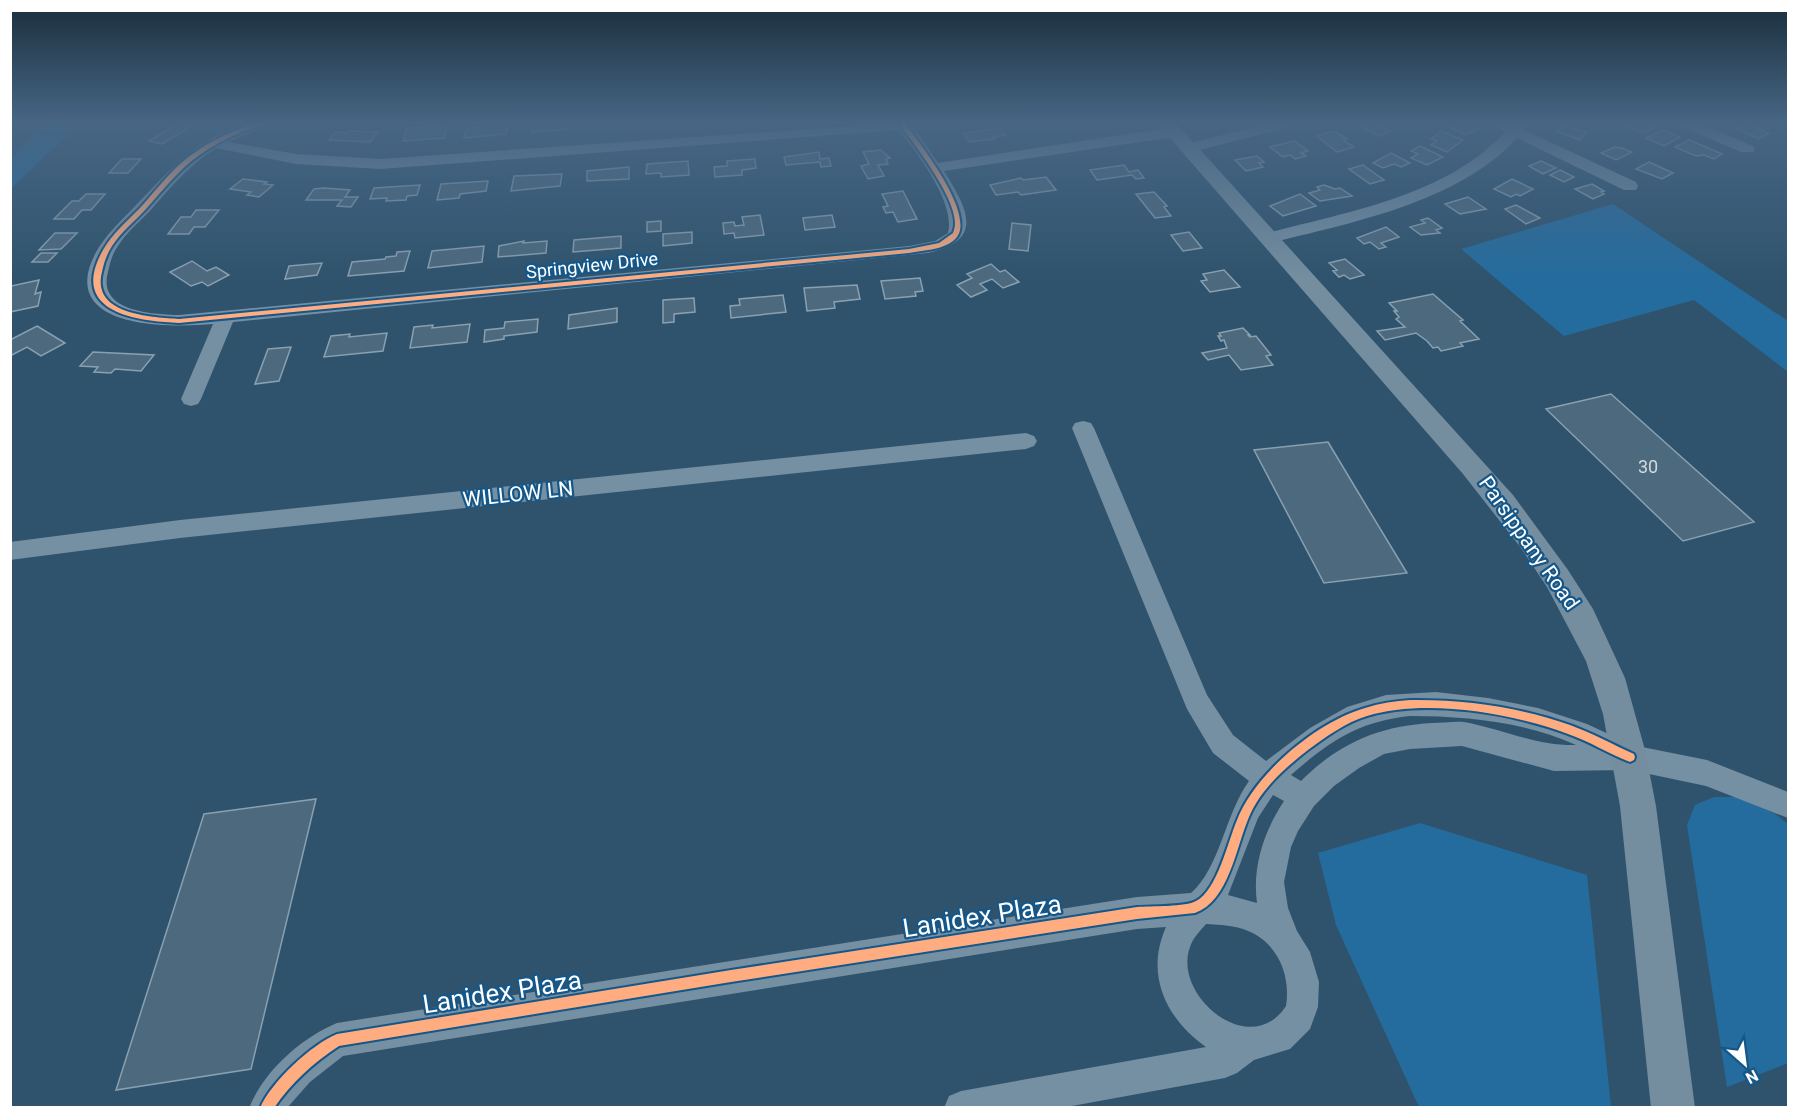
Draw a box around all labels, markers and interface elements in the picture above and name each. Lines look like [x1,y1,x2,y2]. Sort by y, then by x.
street label: Springview Drive [525,248,659,282]
house number: 30 [1638,456,1658,477]
street label: Parsippany Road [1474,472,1584,614]
street label: WILLOW LN [462,476,574,512]
street label: Lanidex Plaza [900,889,1064,943]
street label: Lanidex Plaza [420,965,584,1019]
north arrow [1715,1034,1775,1094]
text: N [1742,1066,1761,1088]

